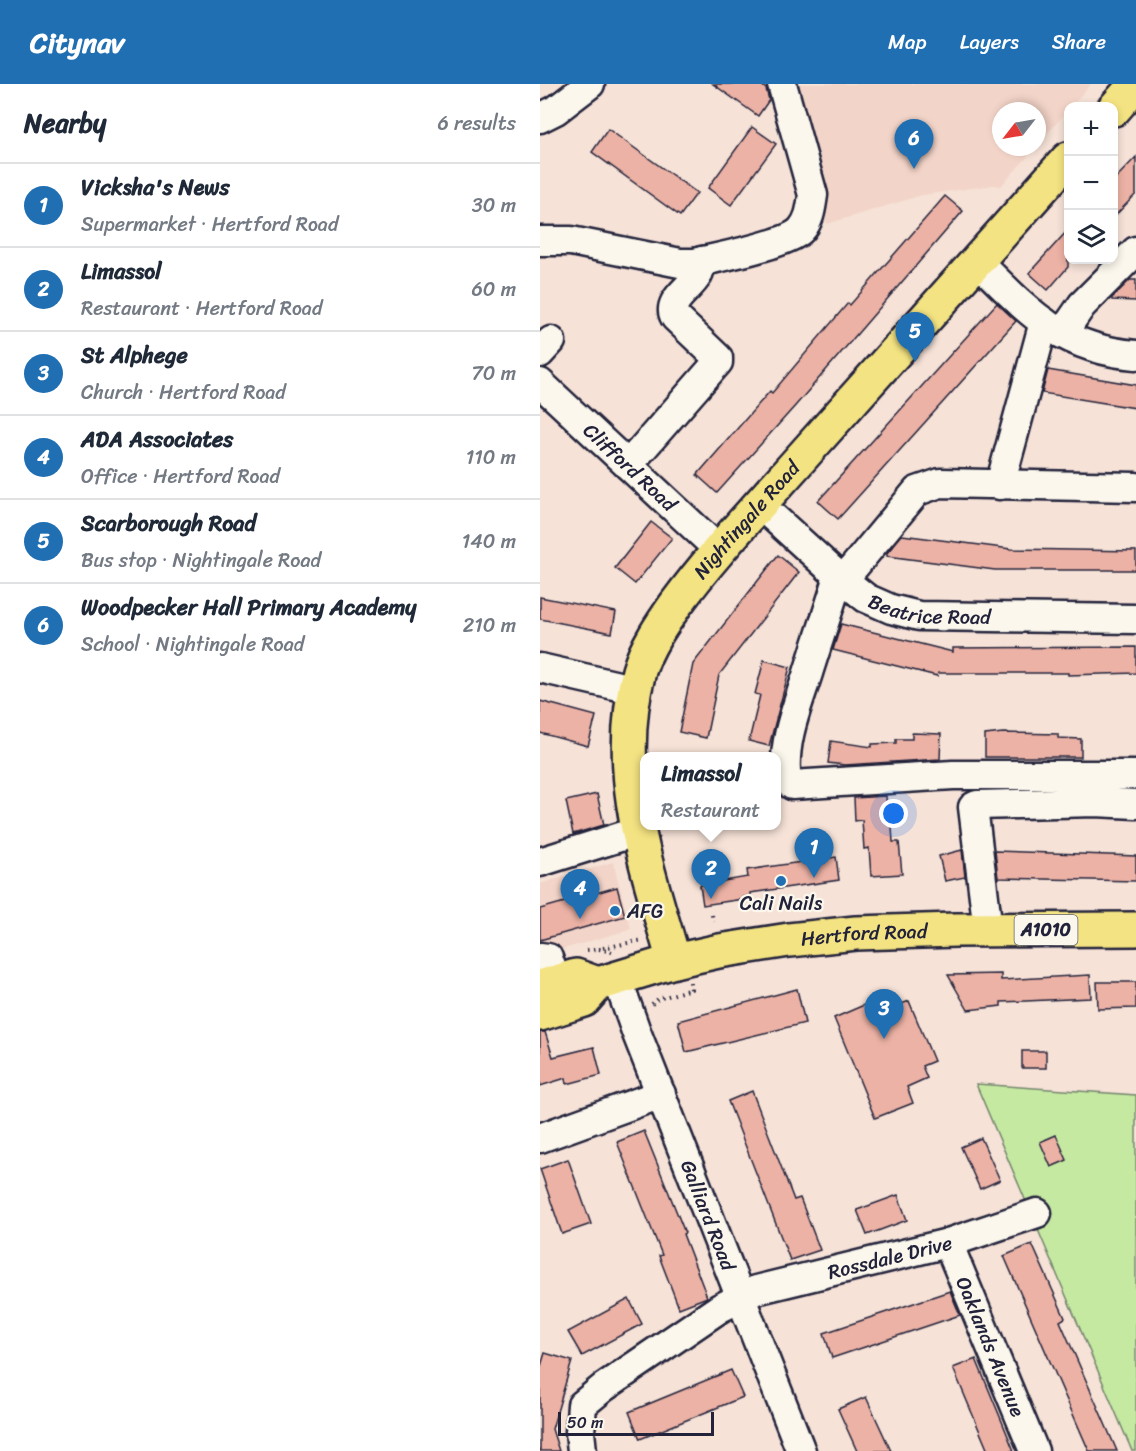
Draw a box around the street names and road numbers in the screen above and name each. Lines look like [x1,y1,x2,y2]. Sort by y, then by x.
street label: Clifford Road [574,414,686,521]
street label: Nightingale Road [684,452,810,587]
street label: Beatrice Road [862,584,992,635]
street label: Hertford Road [799,914,929,957]
road number: A1010 [1014,915,1078,945]
street label: Galliard Road [670,1155,746,1277]
street label: Rossdale Drive [824,1226,956,1290]
street label: Oaklands Avenue [946,1271,1035,1423]

